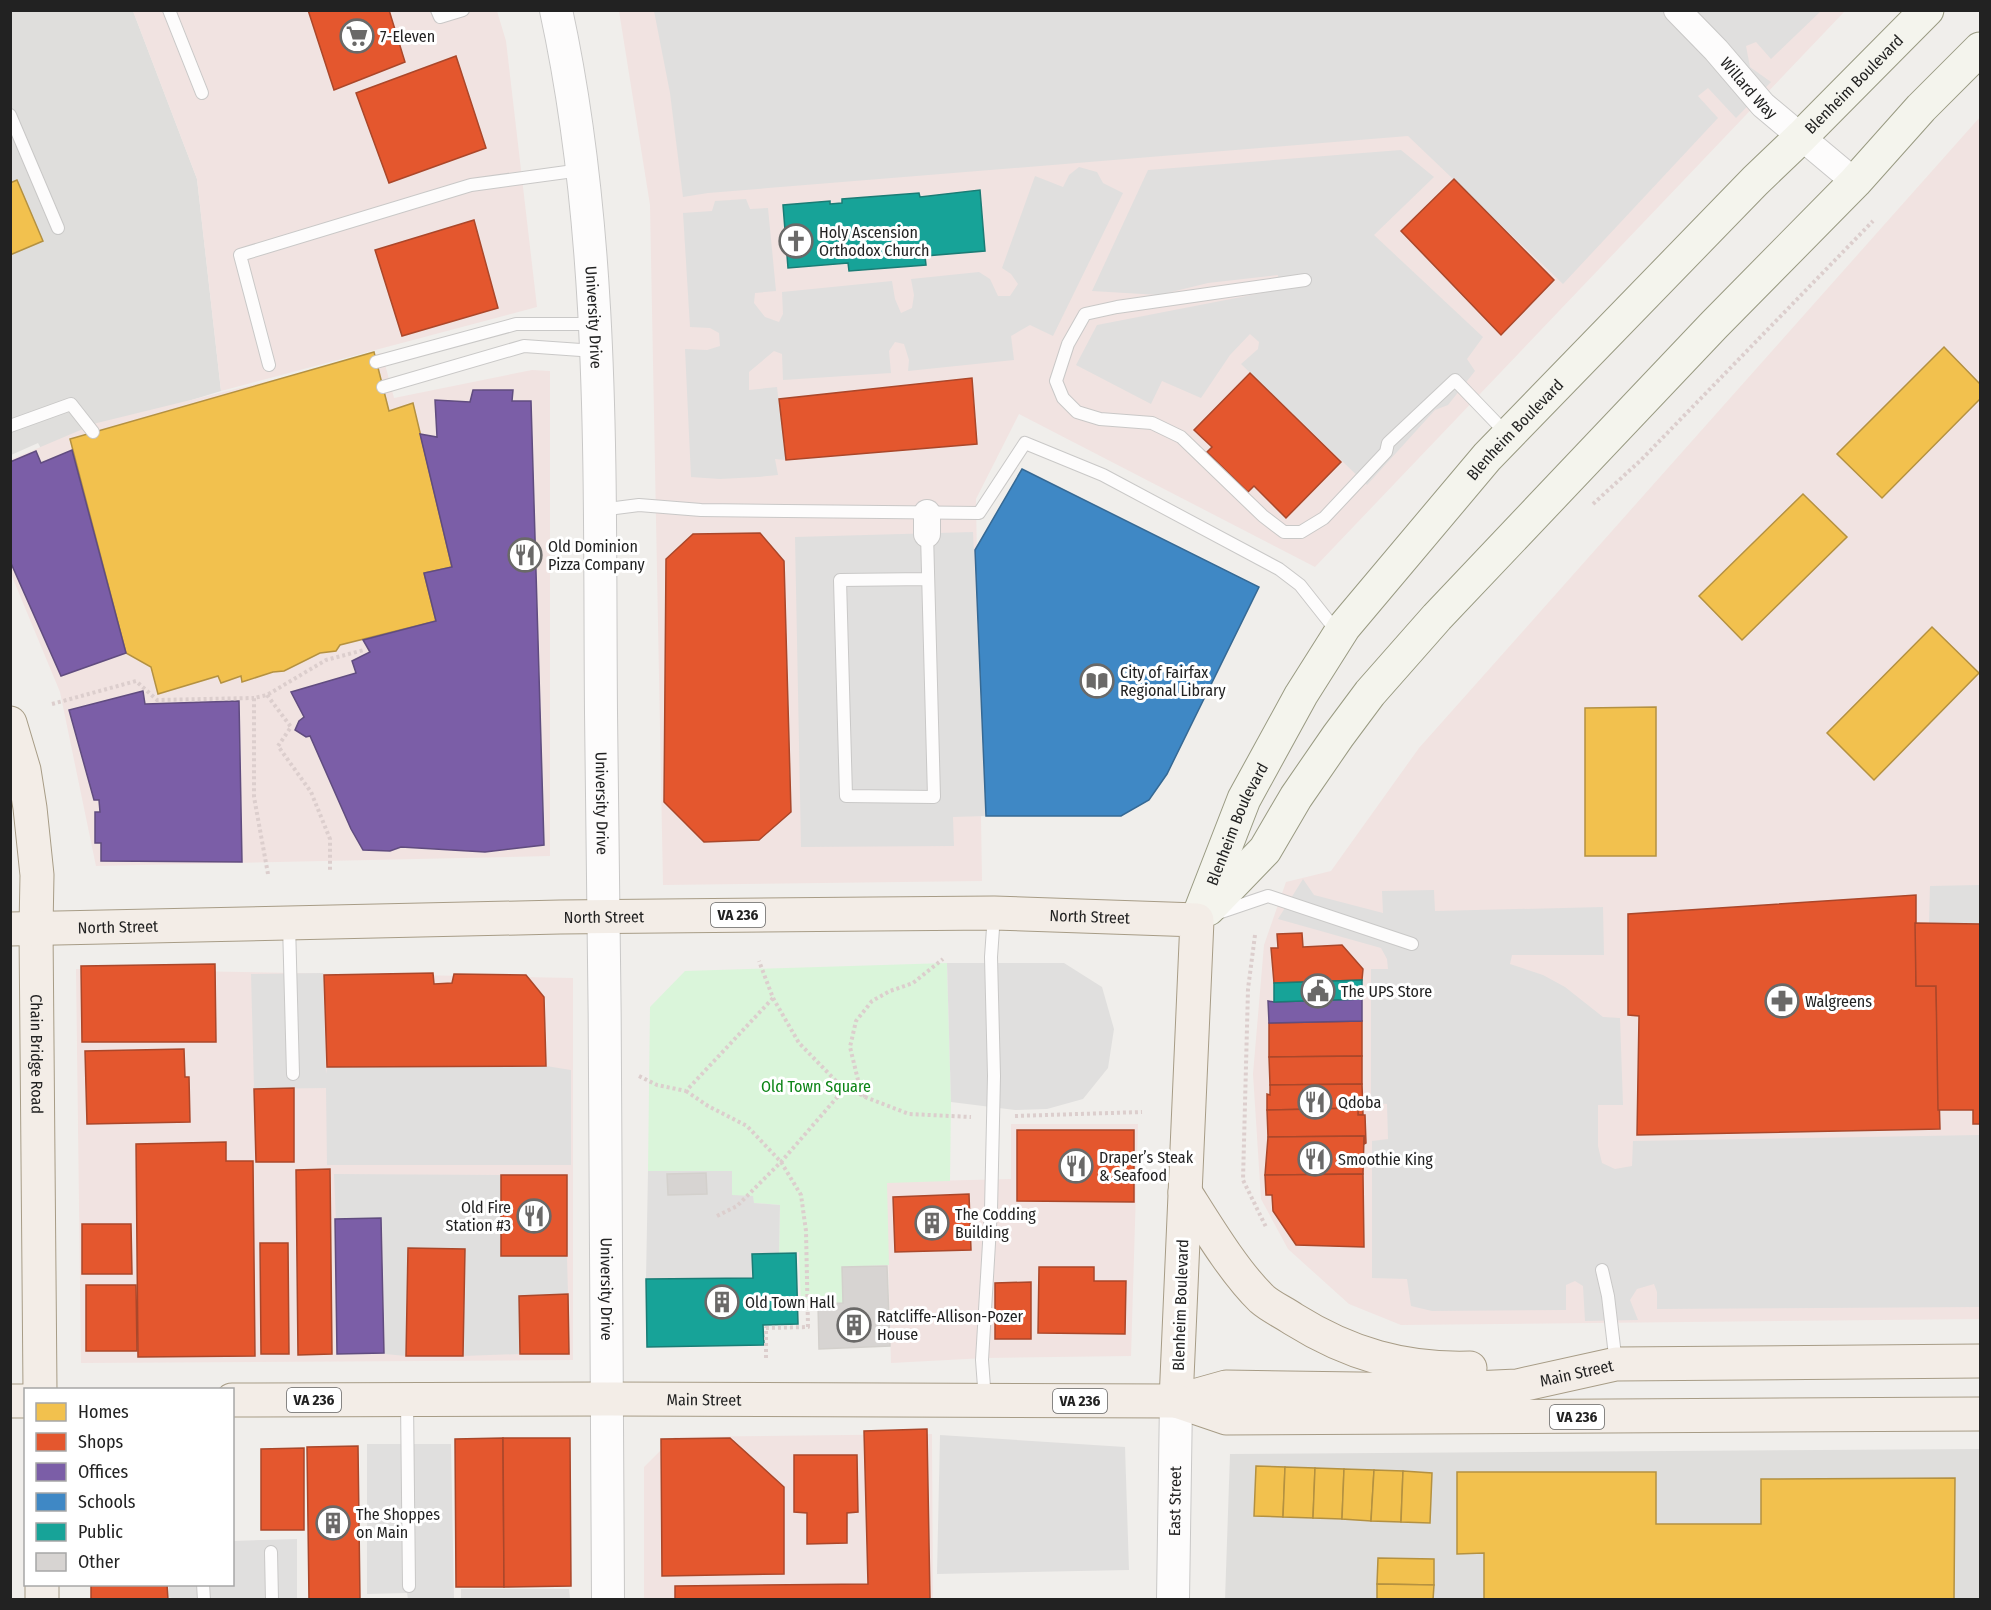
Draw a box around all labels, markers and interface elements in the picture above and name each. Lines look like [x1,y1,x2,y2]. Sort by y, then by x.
supermarket icon: 7-Eleven [339,18,375,54]
place label: 7-Eleven [380,27,435,46]
street label: Blenheim Boulevard [1801,31,1907,138]
street label: Willard Way [1716,53,1782,123]
church icon: Holy Ascension Orthodox Church [778,223,814,259]
place label: Holy Ascension Orthodox Church [819,223,930,260]
street label: University Drive [581,265,606,369]
street label: Blenheim Boulevard [1463,375,1567,484]
restaurant icon: Old Dominion Pizza Company [507,537,543,573]
place label: Old Dominion Pizza Company [548,537,646,574]
library icon: City of Fairfax Regional Library [1079,663,1115,699]
place label: City of Fairfax Regional Library [1120,663,1227,700]
street label: University Drive [592,752,612,855]
street label: Blenheim Boulevard [1202,760,1272,888]
road number: VA 236 [711,903,765,927]
street label: North Street [1049,906,1131,928]
street label: North Street [564,907,645,927]
street label: North Street [78,917,159,938]
public building icon: The UPS Store [1300,973,1336,1009]
place label: The UPS Store [1341,982,1432,1001]
pharmacy icon: Walgreens [1764,983,1800,1019]
place label: Walgreens [1805,992,1872,1011]
street label: Chain Bridge Road [27,994,47,1114]
park label: Old Town Square [761,1077,871,1096]
restaurant icon: Qdoba [1297,1084,1333,1120]
place label: Qdoba [1338,1093,1381,1112]
restaurant icon: Smoothie King [1297,1141,1333,1177]
restaurant icon: Draper’s Steak & Seafood [1058,1148,1094,1184]
place label: Draper’s Steak & Seafood [1099,1148,1194,1185]
place label: Smoothie King [1338,1150,1433,1169]
place label: Old Fire Station #3 [446,1198,511,1235]
restaurant icon: Old Fire Station #3 [516,1198,552,1234]
building icon: The Codding Building [914,1205,950,1241]
place label: The Codding Building [955,1205,1036,1242]
street label: University Drive [597,1237,616,1341]
street label: Blenheim Boulevard [1169,1239,1192,1371]
building icon: Old Town Hall [704,1284,740,1320]
place label: Old Town Hall [745,1293,835,1312]
building icon: Ratcliffe-Allison-Pozer House [836,1307,872,1343]
place label: Ratcliffe-Allison-Pozer House [877,1307,1024,1344]
street label: Main Street [1538,1356,1616,1391]
legend [24,1388,234,1586]
road number: VA 236 [287,1388,341,1412]
road number: VA 236 [1053,1389,1107,1413]
street label: Main Street [667,1390,742,1409]
text: Homes [78,1401,129,1423]
road number: VA 236 [1550,1405,1604,1429]
text: Shops [78,1431,123,1453]
text: Offices [78,1461,128,1483]
street label: East Street [1165,1465,1185,1536]
text: Schools [78,1491,136,1513]
building icon: The Shoppes on Main [315,1505,351,1541]
place label: The Shoppes on Main [356,1505,440,1542]
text: Public [78,1521,123,1543]
text: Other [78,1551,121,1573]

